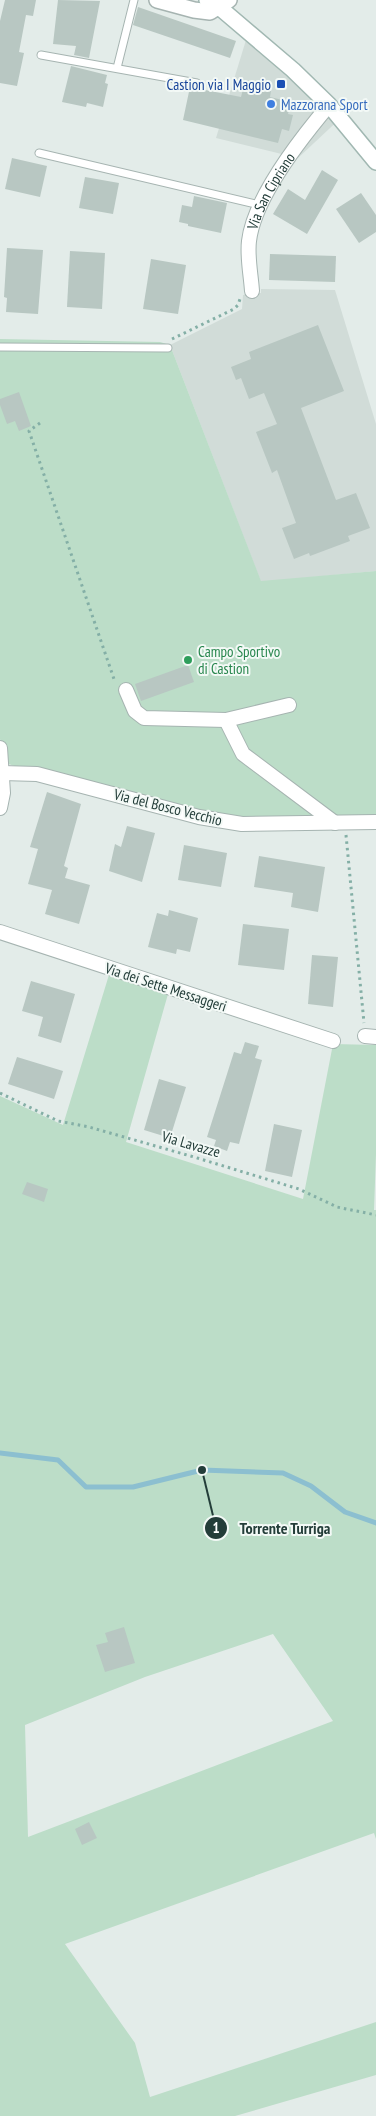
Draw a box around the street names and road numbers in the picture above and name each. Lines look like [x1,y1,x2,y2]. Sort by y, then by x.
street label: Via San Cipriano [242,149,299,233]
street label: Via del Bosco Vecchio [111,784,224,830]
street label: Via dei Sette Messaggeri [102,958,229,1016]
street label: Via Lavazze [159,1126,222,1161]

